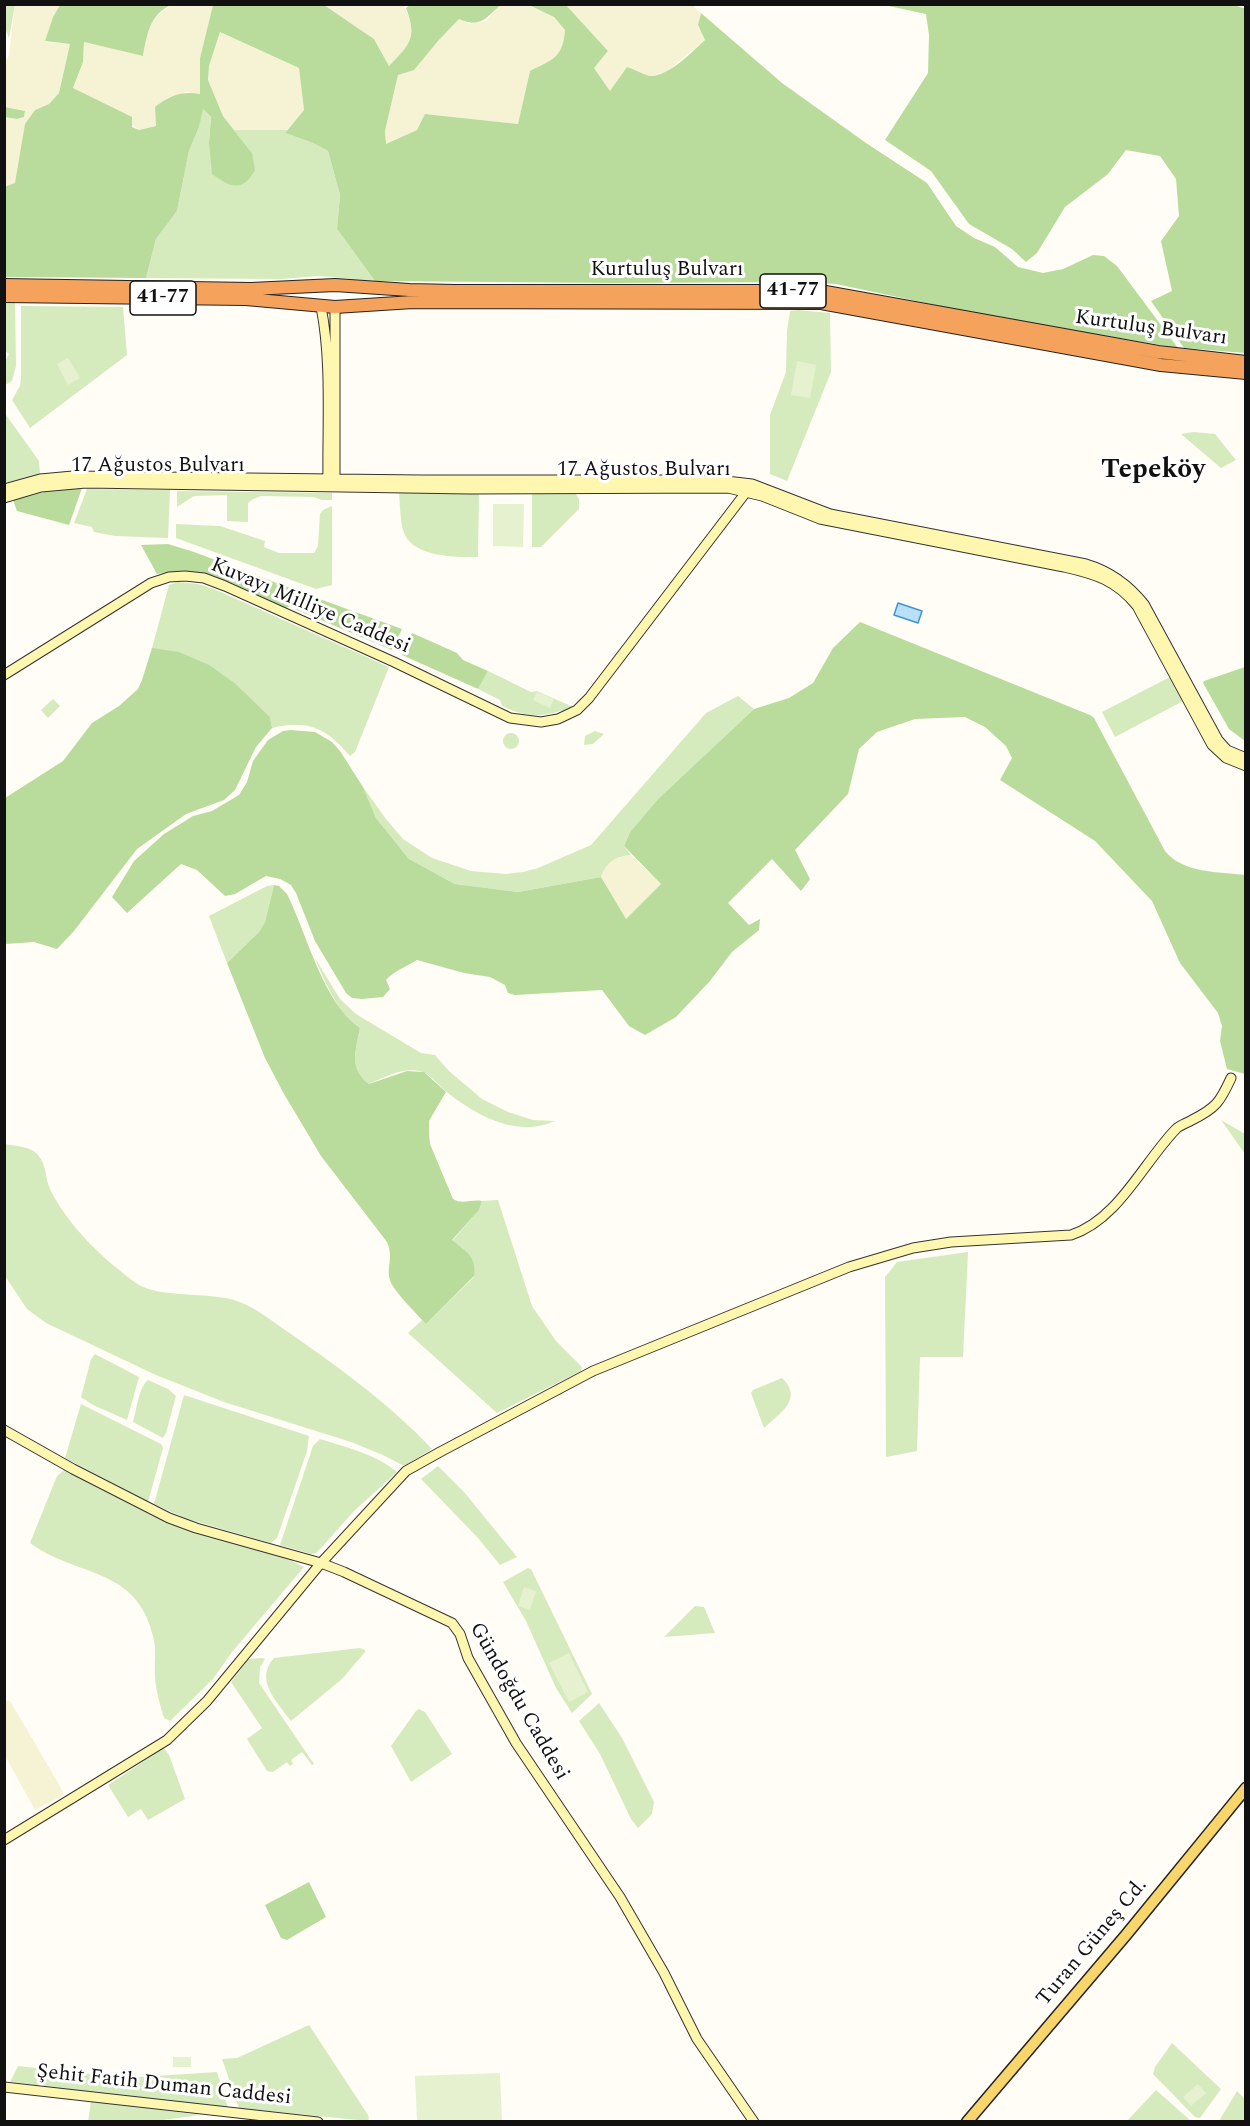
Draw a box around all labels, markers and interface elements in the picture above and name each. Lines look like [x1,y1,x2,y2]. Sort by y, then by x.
street label: Kurtuluş Bulvarı [590,258,744,284]
road number: 41-77 [760,274,826,308]
road number: 41-77 [130,281,196,315]
street label: Kurtuluş Bulvarı [1073,306,1229,352]
street label: 17 Ağustos Bulvarı [71,454,245,480]
district label: Tepeköy [1101,456,1205,488]
street label: 17 Ağustos Bulvarı [557,458,731,484]
street label: Kuvayı Milliye Caddesi [206,554,414,660]
street label: Gündoğdu Caddesi [463,1619,573,1785]
street label: Turan Güneş Cd. [1032,1874,1154,2012]
street label: Şehit Fatih Duman Caddesi [35,2060,293,2112]

